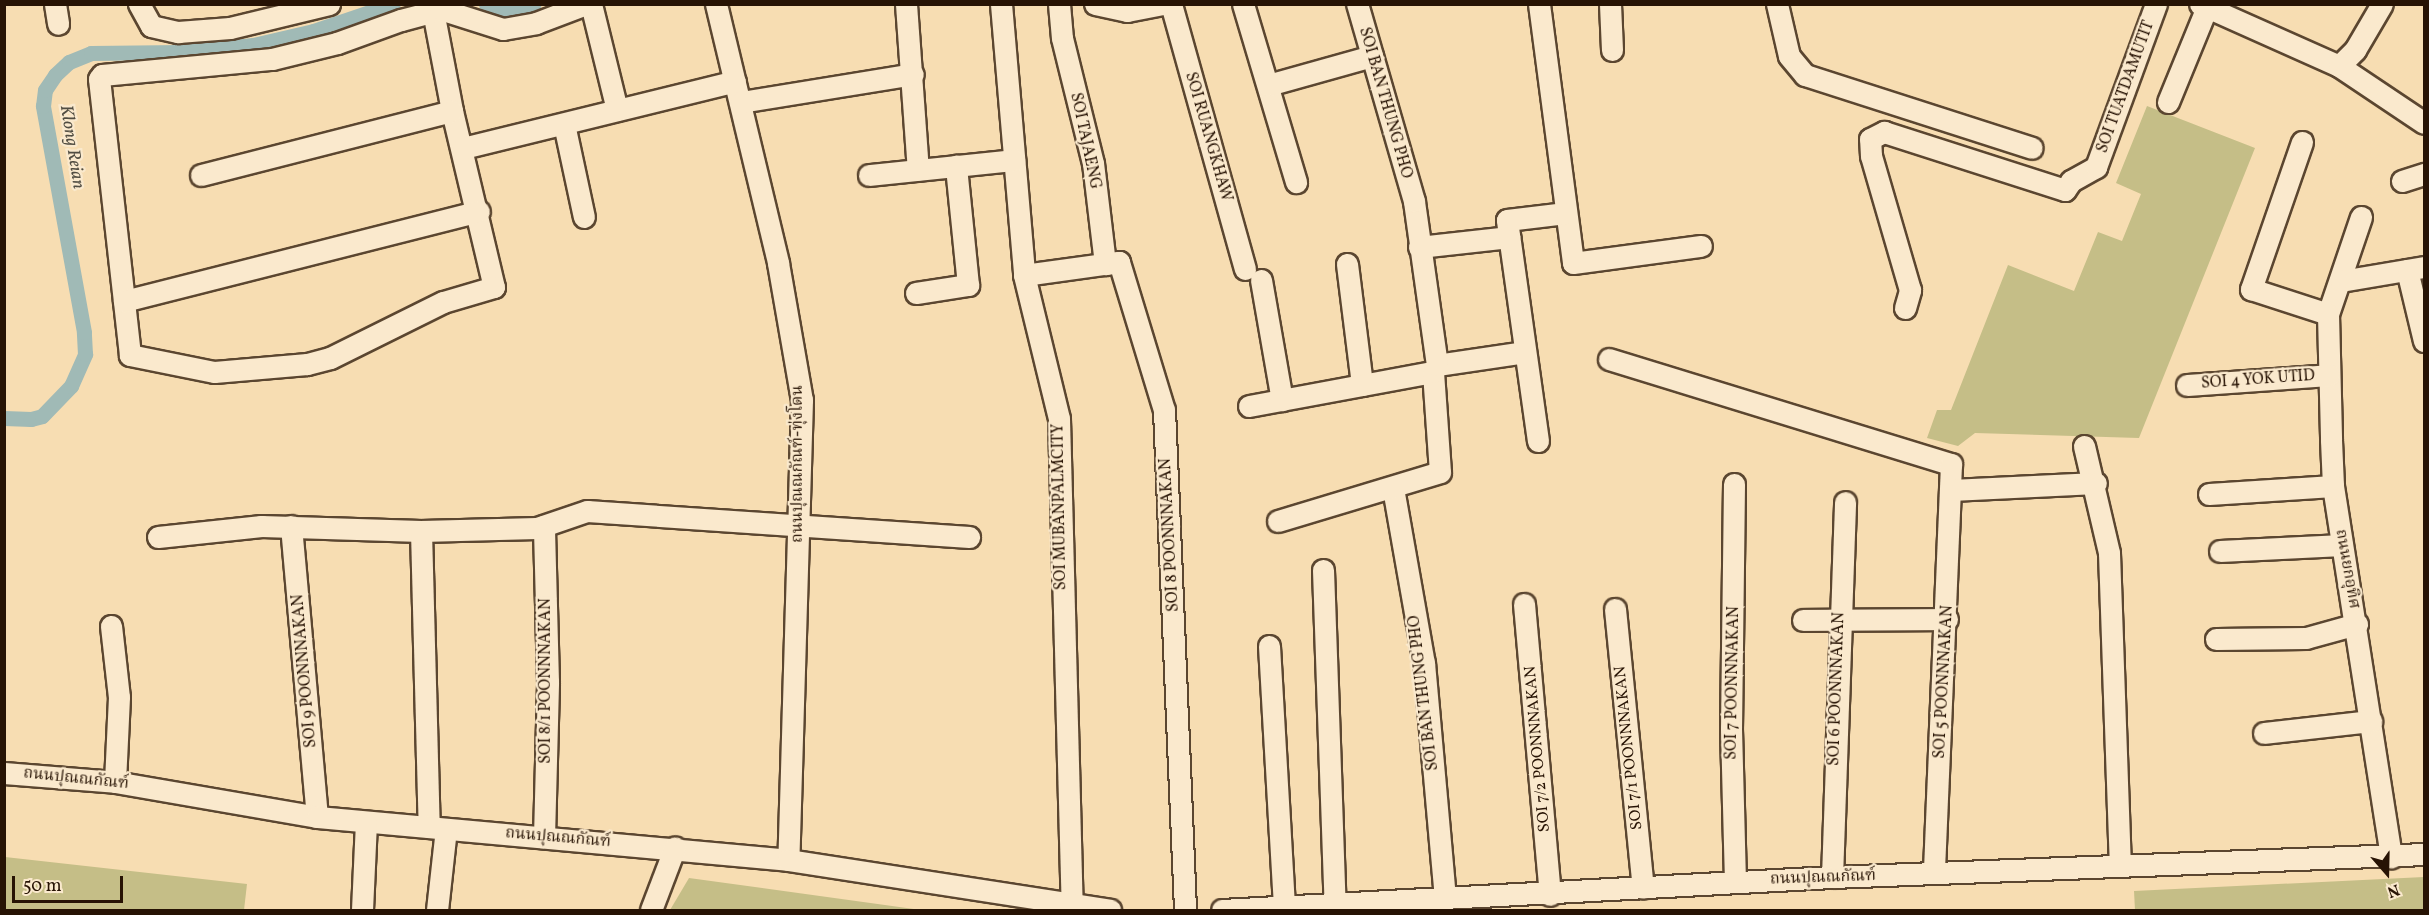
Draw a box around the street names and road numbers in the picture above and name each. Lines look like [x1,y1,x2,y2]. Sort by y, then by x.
street label: SOI TUATDAMUTIT [2093,18,2159,156]
street label: SOI BAN THUNG PHO [1354,25,1416,181]
street label: SOI RUANGKHAW [1180,70,1236,204]
street label: SOI TAJAENG [1065,91,1105,191]
street label: SOI 4 YOK UTID [2200,366,2316,394]
street label: ถนนปุณณกัณฑ์-ทุ่งโดน [788,385,808,543]
street label: SOI MUBANPALMCITY [1049,424,1071,590]
street label: SOI 8 POONNNAKAN [1156,458,1184,612]
street label: ถนนยกอุทิศ [2331,528,2363,610]
street label: SOI 9 POONNNAKAN [289,593,321,749]
street label: SOI 8/1 POONNNAKAN [536,598,556,764]
street label: SOI 5 POONNNAKAN [1930,605,1958,759]
street label: SOI 7 POONNNAKAN [1722,606,1744,760]
street label: SOI 6 POONNNAKAN [1825,612,1849,766]
street label: SOI BAN THUNG PHO [1405,614,1443,772]
street label: SOI 7/2 POONNNAKAN [1521,665,1555,833]
street label: SOI 7/1 POONNNAKAN [1611,665,1647,831]
street label: ถนนปุณณกัณฑ์ [22,764,130,794]
street label: ถนนปุณณกัณฑ์ [504,824,612,852]
street label: ถนนปุณณกัณฑ์ [1770,867,1876,889]

